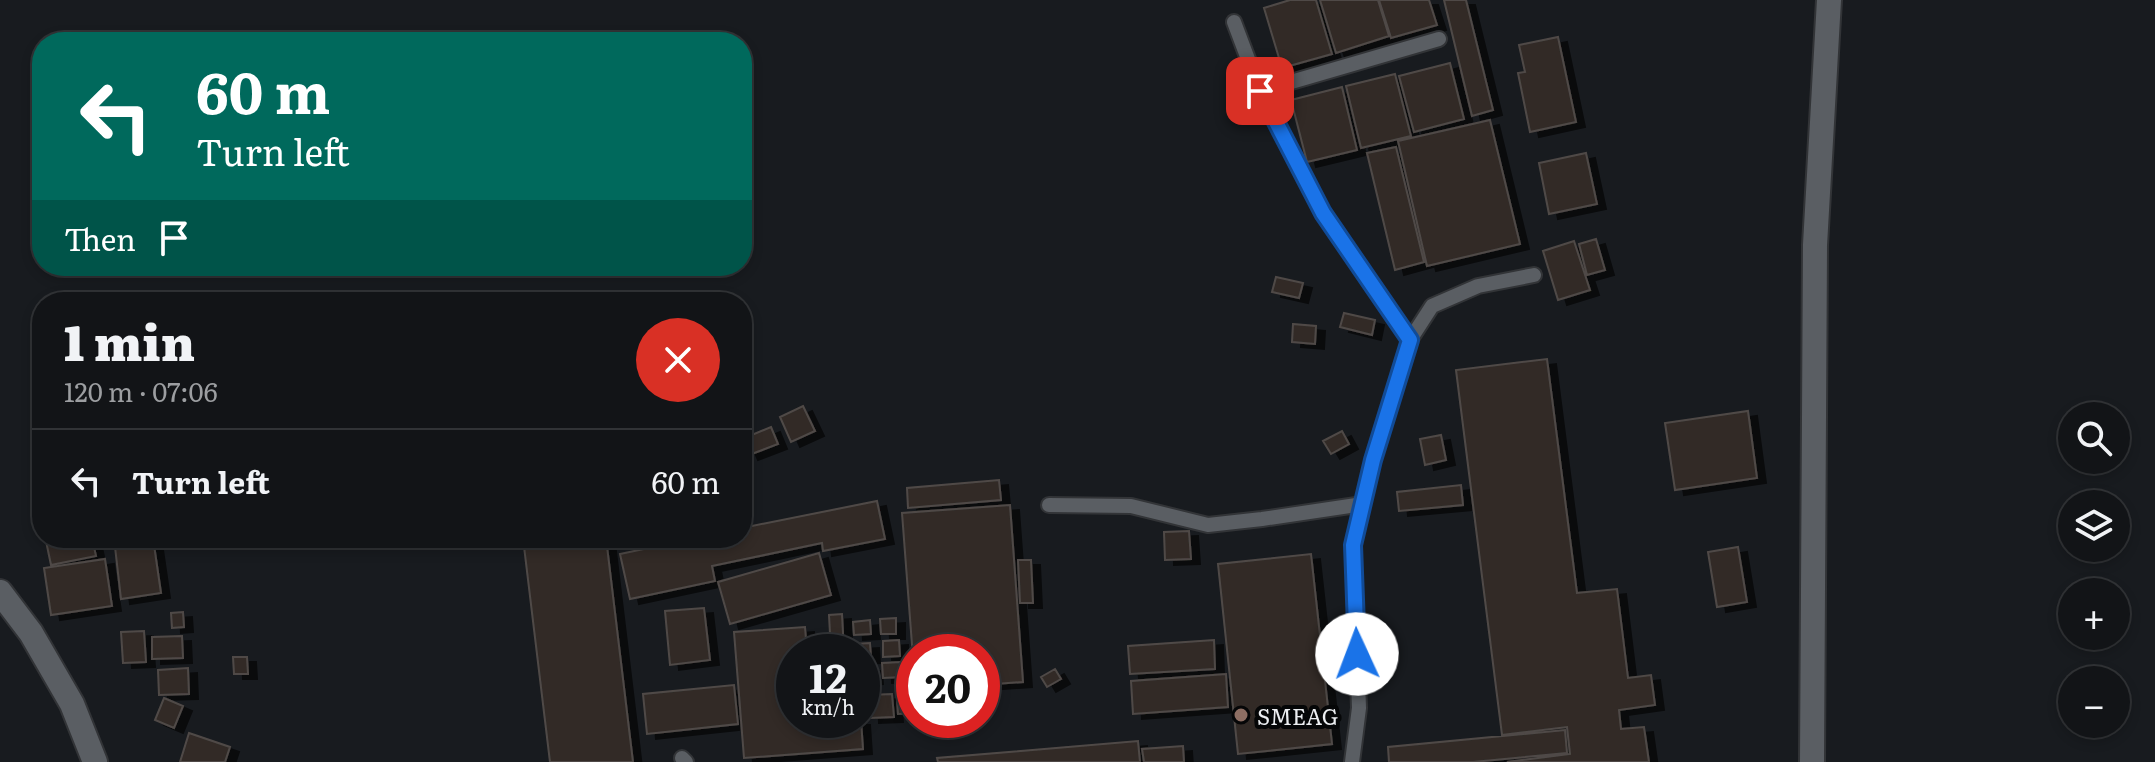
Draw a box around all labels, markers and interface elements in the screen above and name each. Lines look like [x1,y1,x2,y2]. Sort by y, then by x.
text: 60 m [196,48,330,131]
pin [1226,57,1294,125]
icon: left [64,64,168,168]
icon: arrive [1238,69,1282,113]
text: Turn left [196,124,350,177]
text: Then [64,216,136,260]
icon: arrive [152,216,196,260]
text: 1 min [64,305,195,376]
button: close [636,318,720,402]
text: 120 m · 07:06 [64,371,218,410]
map controls [2058,402,2130,738]
button: search [2058,402,2130,474]
icon: left [64,459,108,503]
text: Turn left [132,459,270,503]
text: 60 m [651,459,720,503]
button: layers [2058,490,2130,562]
button: + [2058,578,2130,650]
position arrow [1315,612,1399,696]
speed limit sign: 20 [896,634,1000,738]
text: 12 [809,646,847,705]
button: − [2058,666,2130,738]
text: km/h [801,691,855,721]
place label: SMEAG [1257,699,1338,732]
marker: SMEAG [1232,706,1250,724]

